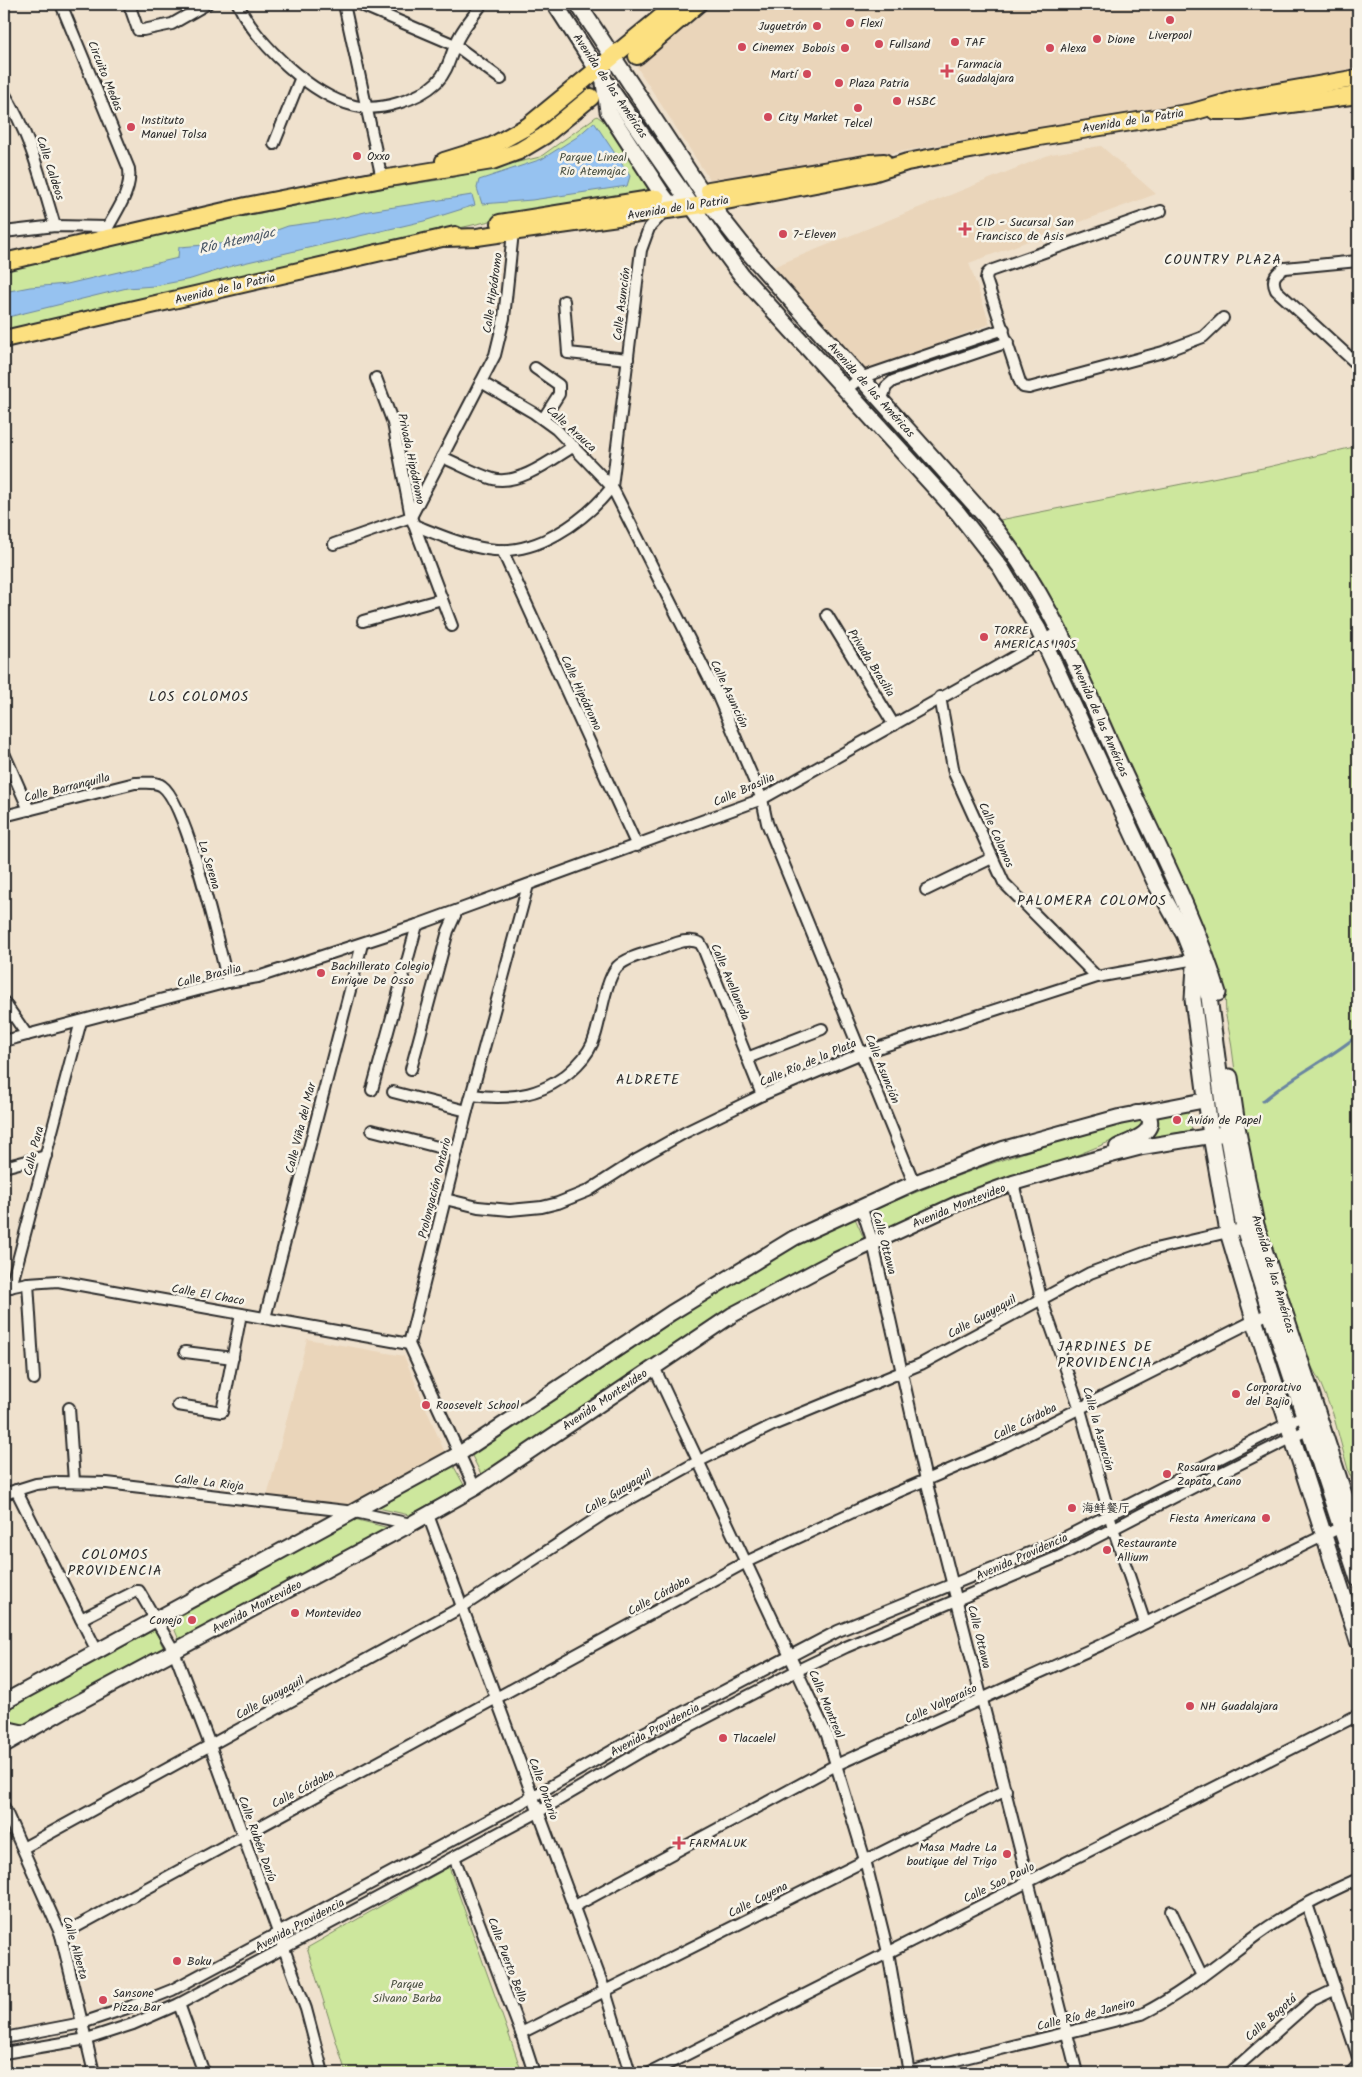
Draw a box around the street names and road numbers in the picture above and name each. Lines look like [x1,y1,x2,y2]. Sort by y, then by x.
street label: Avenida de las Américas [568,30,652,142]
street label: Circuito Medas [82,38,128,114]
street label: Avenida de la Patria [1081,104,1185,138]
street label: Calle Caldeos [31,133,69,203]
street label: Avenida de la Patria [626,191,730,225]
street label: Calle Hipódromo [478,251,508,335]
street label: Calle Asunción [608,266,636,342]
street label: Avenida de la Patria [173,268,277,310]
street label: Avenida de las Américas [823,338,919,442]
street label: Calle Arauca [541,401,601,457]
street label: Privada Hipódromo [392,412,430,506]
street label: Privada Brasilia [843,625,900,701]
street label: Calle Hipódromo [555,652,607,734]
street label: Calle Asunción [705,657,753,731]
street label: Avenida de las Américas [1066,660,1134,780]
street label: Calle Barranquilla [22,768,112,808]
street label: Calle Brasilia [710,768,778,812]
street label: Calle Colomos [973,799,1019,871]
street label: La Serena [193,838,226,892]
street label: Calle Avellaneda [705,941,755,1024]
street label: Calle Brasilia [175,959,243,993]
street label: Calle Asunción [859,1031,905,1107]
street label: Calle Río de la Plata [756,1034,860,1092]
street label: Calle Viña del Mar [281,1080,322,1176]
street label: Calle Para [19,1124,49,1178]
street label: Prolongación Ontario [413,1136,457,1240]
street label: Avenida Montevideo [909,1179,1009,1233]
street label: Calle Ottawa [866,1209,902,1277]
street label: Avenida de las Américas [1246,1212,1300,1336]
street label: Calle El Chaco [170,1279,246,1311]
street label: Calle Guayaquil [944,1290,1020,1344]
street label: Avenida Montevideo [558,1364,652,1436]
street label: Calle la Asunción [1077,1385,1119,1473]
street label: Calle Córdoba [990,1398,1060,1446]
street label: Calle Guayaquil [580,1464,656,1520]
street label: Calle La Rioja [173,1470,245,1496]
street label: Avenida Providencia [973,1528,1071,1586]
street label: Calle Córdoba [624,1571,694,1621]
street label: Avenida Montevideo [209,1575,305,1639]
street label: Calle Ottawa [962,1603,996,1671]
street label: Calle Montreal [803,1667,849,1741]
street label: Calle Guayaquil [232,1671,308,1725]
street label: Calle Valparaíso [902,1679,980,1729]
street label: Avenida Providencia [607,1698,703,1762]
street label: Calle Ontario [523,1755,563,1823]
street label: Calle Córdoba [268,1764,338,1814]
street label: Calle Rubén Darío [233,1793,281,1885]
street label: Calle Sao Paulo [960,1857,1038,1909]
street label: Calle Cayena [725,1877,792,1923]
street label: Avenida Providencia [252,1893,348,1957]
street label: Calle Alberta [57,1914,93,1982]
street label: Calle Puerto Bello [482,1915,532,2005]
street label: Calle Bogotá [1241,1989,1302,2046]
street label: Calle Río de Janeiro [1035,1994,1137,2036]

